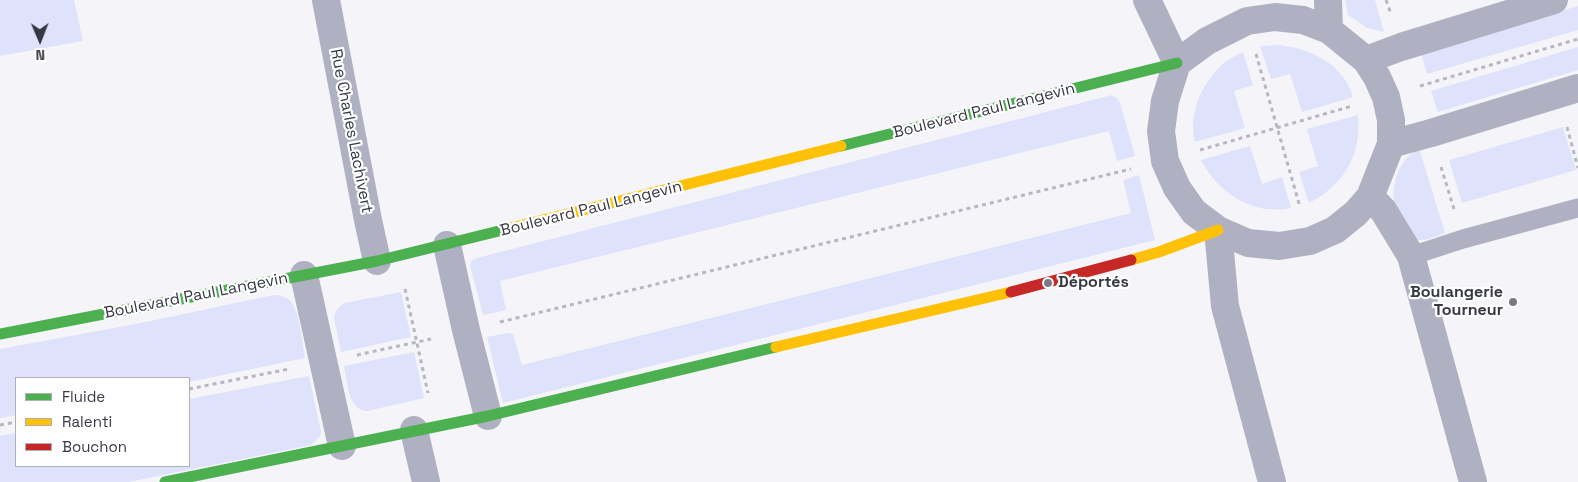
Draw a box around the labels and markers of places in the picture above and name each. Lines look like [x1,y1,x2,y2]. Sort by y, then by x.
place label: Déportés [1058,273,1129,293]
marker: Déportés [1042,277,1054,289]
place label: Boulangerie Tourneur [1410,283,1503,321]
marker: Boulangerie Tourneur [1507,296,1519,308]

